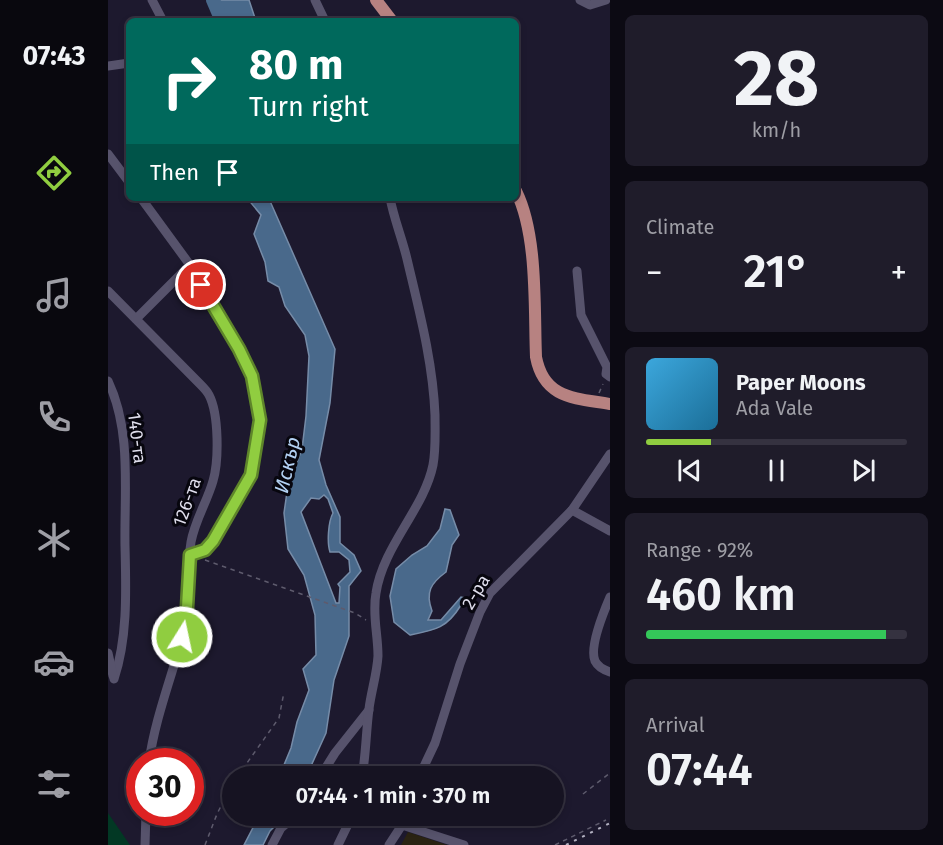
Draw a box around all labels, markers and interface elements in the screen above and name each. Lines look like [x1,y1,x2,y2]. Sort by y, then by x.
text: 28 [734,32,819,126]
text: 07:43 [22,40,86,72]
text: 80 m [249,40,343,90]
icon: right [150,42,228,120]
text: Turn right [249,91,369,123]
text: km/h [752,118,801,142]
icon: directions [33,152,75,194]
icon: arrive [211,156,244,189]
text: Then [150,159,199,186]
text: Climate [646,215,714,239]
text: 21° [744,245,810,299]
text: − [646,253,663,293]
text: + [891,253,907,293]
pin [175,259,226,310]
icon: arrive [184,268,217,301]
icon: music [33,274,75,316]
text: Paper Moons [736,369,866,396]
icon: phone [33,396,75,438]
text: Ada Vale [736,396,813,420]
street label: 140-та [123,411,151,465]
water label: Искър [269,434,305,496]
icon: previous [673,454,706,487]
icon: pause [760,454,793,487]
icon: next [847,454,880,487]
street label: 126-та [168,475,206,529]
icon: climate [33,519,75,561]
text: Range · 92% [646,538,753,562]
text: 460 km [646,568,796,622]
street label: 2-ра [457,571,495,613]
position arrow [150,605,214,669]
icon: car [33,641,75,683]
text: Arrival [646,713,705,737]
text: 07:44 [646,743,753,797]
speed limit sign: 30 [126,748,204,826]
icon: filters [33,763,75,805]
text: 07:44 · 1 min · 370 m [295,782,491,809]

